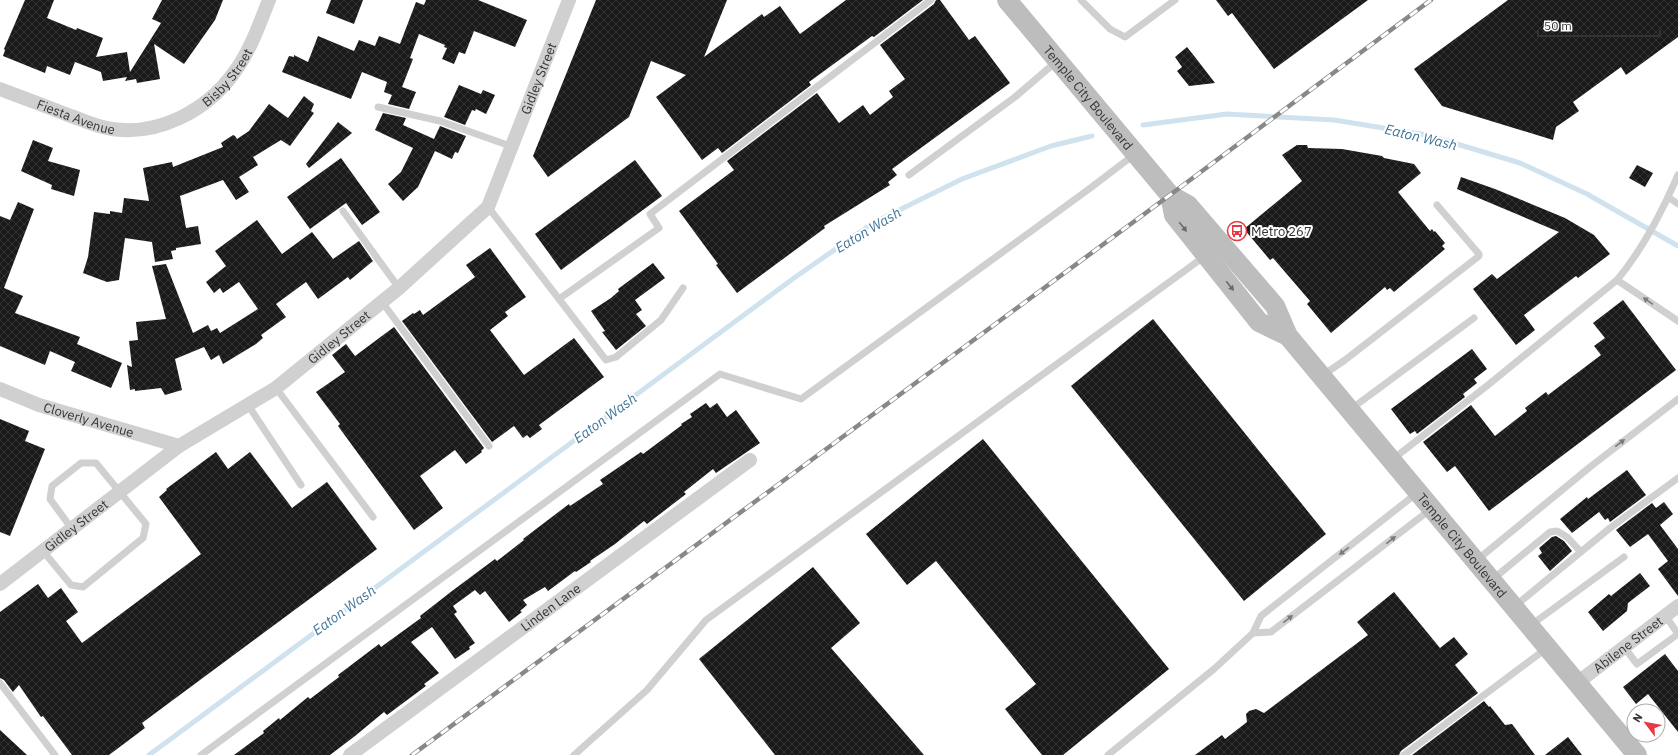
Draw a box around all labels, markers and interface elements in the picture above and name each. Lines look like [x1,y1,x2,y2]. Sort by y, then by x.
scale bar [1538,12,1660,38]
text: 50 m [1544,18,1572,33]
street label: Gidley Street [517,40,560,117]
street label: Temple City Boulevard [1040,42,1137,153]
street label: Bisby Street [198,45,256,110]
street label: Fiesta Avenue [34,95,116,138]
water label: Eaton Wash [1383,120,1459,154]
water label: Eaton Wash [832,203,904,257]
bus stop icon: Metro 267 [1226,220,1248,242]
one-way arrow [1179,222,1188,233]
place label: Metro 267 [1251,223,1312,240]
one-way arrow [1226,280,1234,291]
one-way arrow [1643,297,1653,305]
street label: Gidley Street [304,306,374,367]
water label: Eaton Wash [570,389,640,447]
street label: Cloverly Avenue [42,398,136,441]
one-way arrow [1615,439,1626,448]
street label: Temple City Boulevard [1414,489,1511,601]
street label: Gidley Street [41,496,111,555]
one-way arrow [1385,536,1396,544]
one-way arrow [1338,546,1349,555]
street label: Linden Lane [517,580,584,635]
water label: Eaton Wash [309,581,379,639]
street label: Abilene Street [1590,612,1666,676]
one-way arrow [1282,615,1293,623]
north arrow [1626,703,1666,743]
text: N [1629,711,1646,725]

